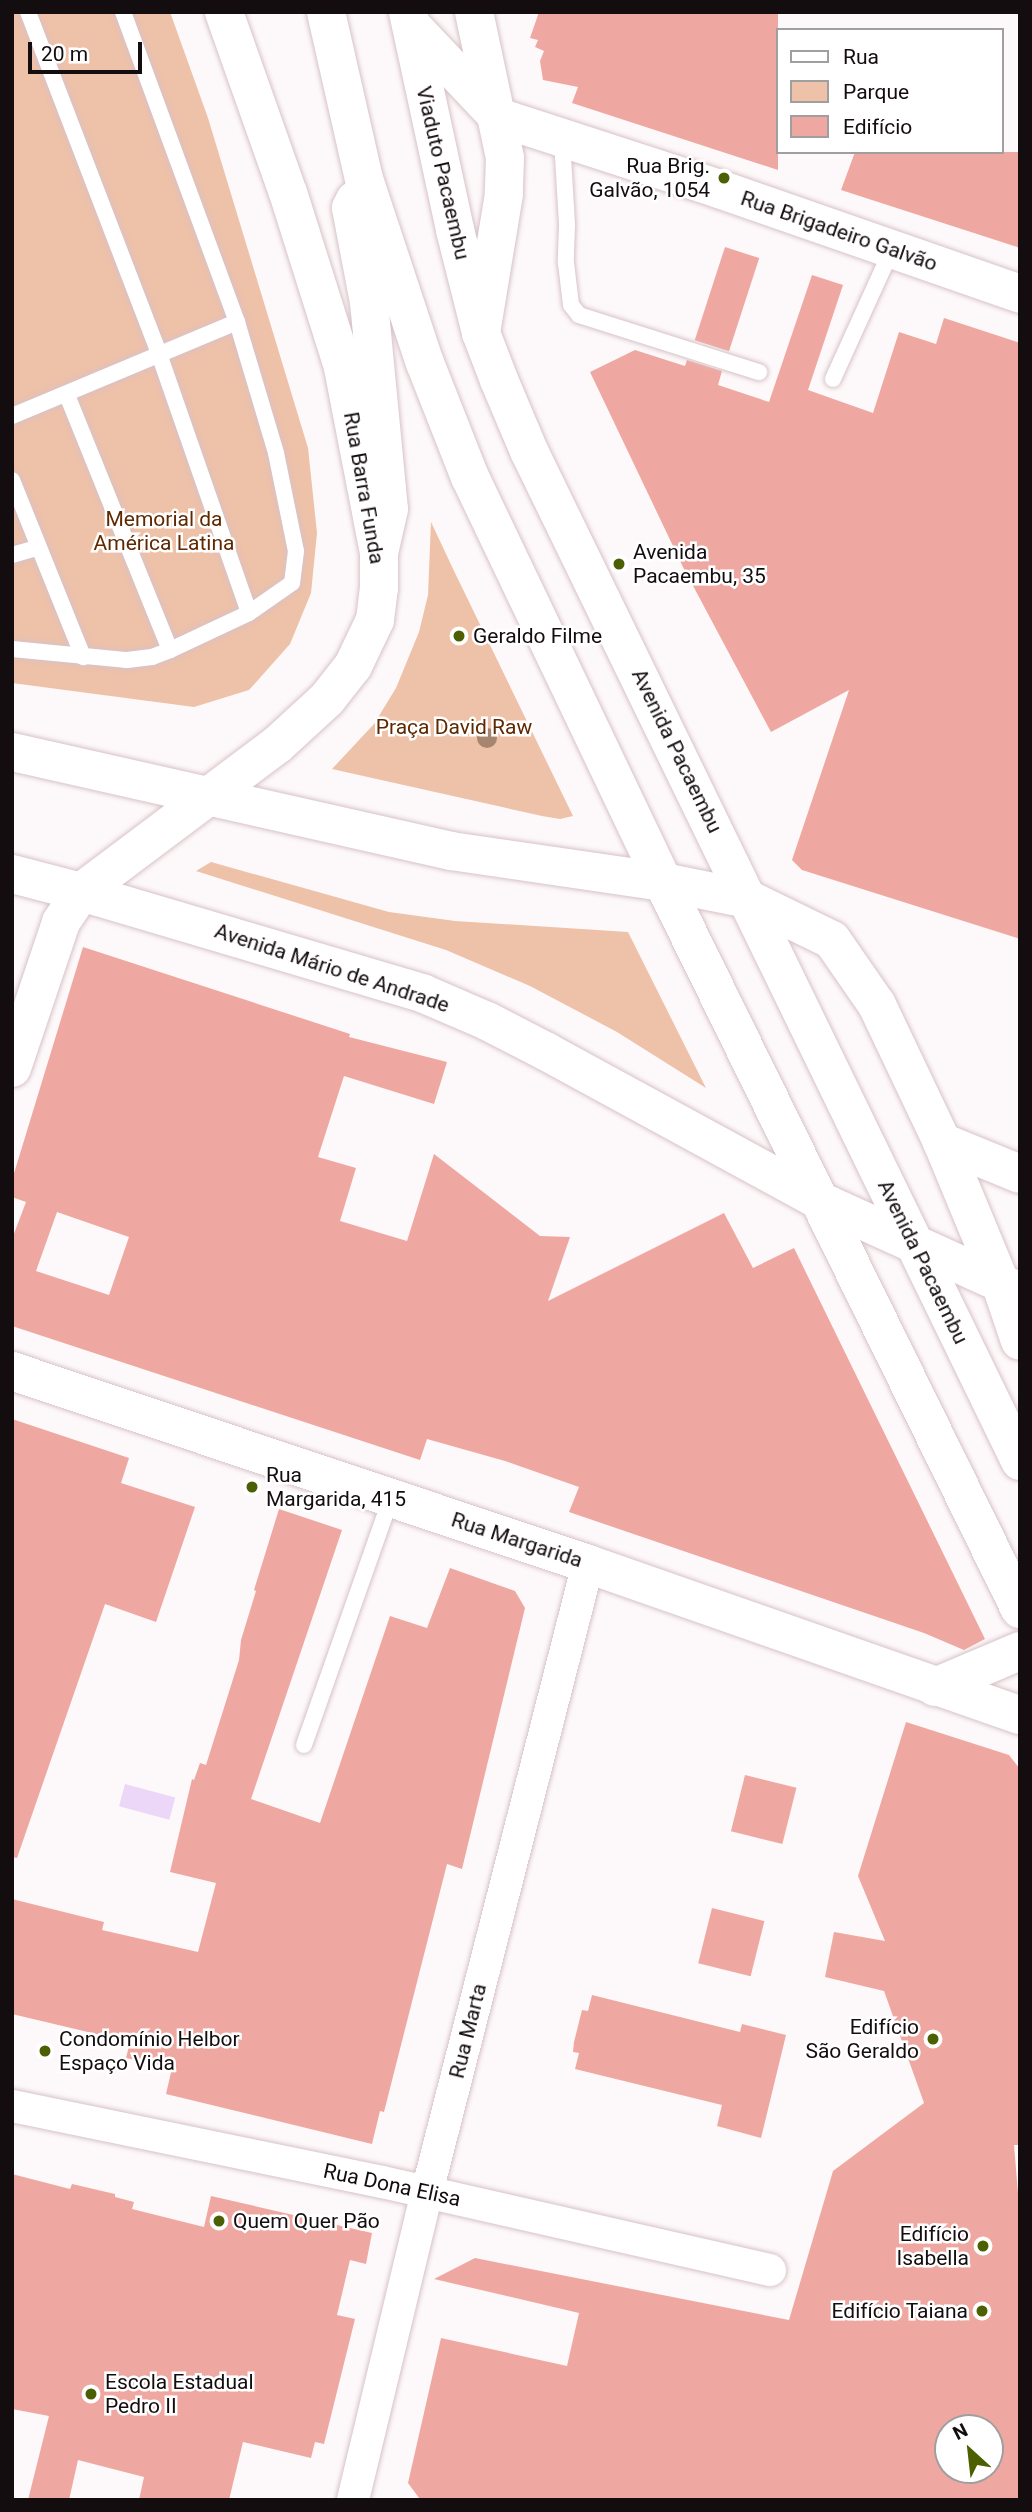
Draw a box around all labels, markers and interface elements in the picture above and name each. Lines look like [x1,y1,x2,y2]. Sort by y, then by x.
scale bar [32,28,145,72]
legend [776,28,1004,154]
text: 20 m [41,42,88,66]
text: Rua [843,45,879,69]
text: Parque [843,80,909,104]
street label: Viaduto Pacaembu [411,84,475,262]
text: Edifício [843,115,912,139]
place label: Rua Brig. Galvão, 1054 [589,153,710,203]
marker: Rua Brig. Galvão, 1054 [716,170,732,186]
street label: Rua Brigadeiro Galvão [737,186,941,276]
street label: Rua Barra Funda [338,410,390,566]
park label: Memorial da América Latina [94,506,234,556]
place label: Avenida Pacaembu, 35 [633,539,766,589]
marker: Avenida Pacaembu, 35 [611,556,627,572]
place label: Geraldo Filme [473,623,602,649]
marker: Geraldo Filme [451,628,467,644]
street label: Avenida Pacaembu [626,665,728,837]
park label: Praça David Raw [376,714,532,740]
street label: Avenida Mário de Andrade [212,918,452,1018]
street label: Avenida Pacaembu [872,1176,974,1348]
place label: Rua Margarida, 415 [266,1462,406,1512]
marker: Rua Margarida, 415 [244,1479,260,1495]
street label: Rua Margarida [448,1507,586,1573]
street label: Rua Marta [444,1981,492,2081]
place label: Edifício São Geraldo [805,2014,919,2064]
place label: Condomínio Helbor Espaço Vida [59,2026,240,2076]
marker: Edifício São Geraldo [925,2031,941,2047]
marker: Condomínio Helbor Espaço Vida [37,2043,53,2059]
street label: Rua Dona Elisa [321,2158,463,2212]
place label: Quem Quer Pão [233,2208,380,2234]
marker: Quem Quer Pão [211,2213,227,2229]
place label: Edifício Isabella [896,2221,969,2271]
marker: Edifício Isabella [975,2238,991,2254]
place label: Edifício Taiana [831,2298,968,2324]
marker: Edifício Taiana [974,2303,990,2319]
place label: Escola Estadual Pedro II [105,2369,253,2419]
marker: Escola Estadual Pedro II [83,2386,99,2402]
north arrow [934,2414,1004,2484]
text: N [949,2418,971,2445]

